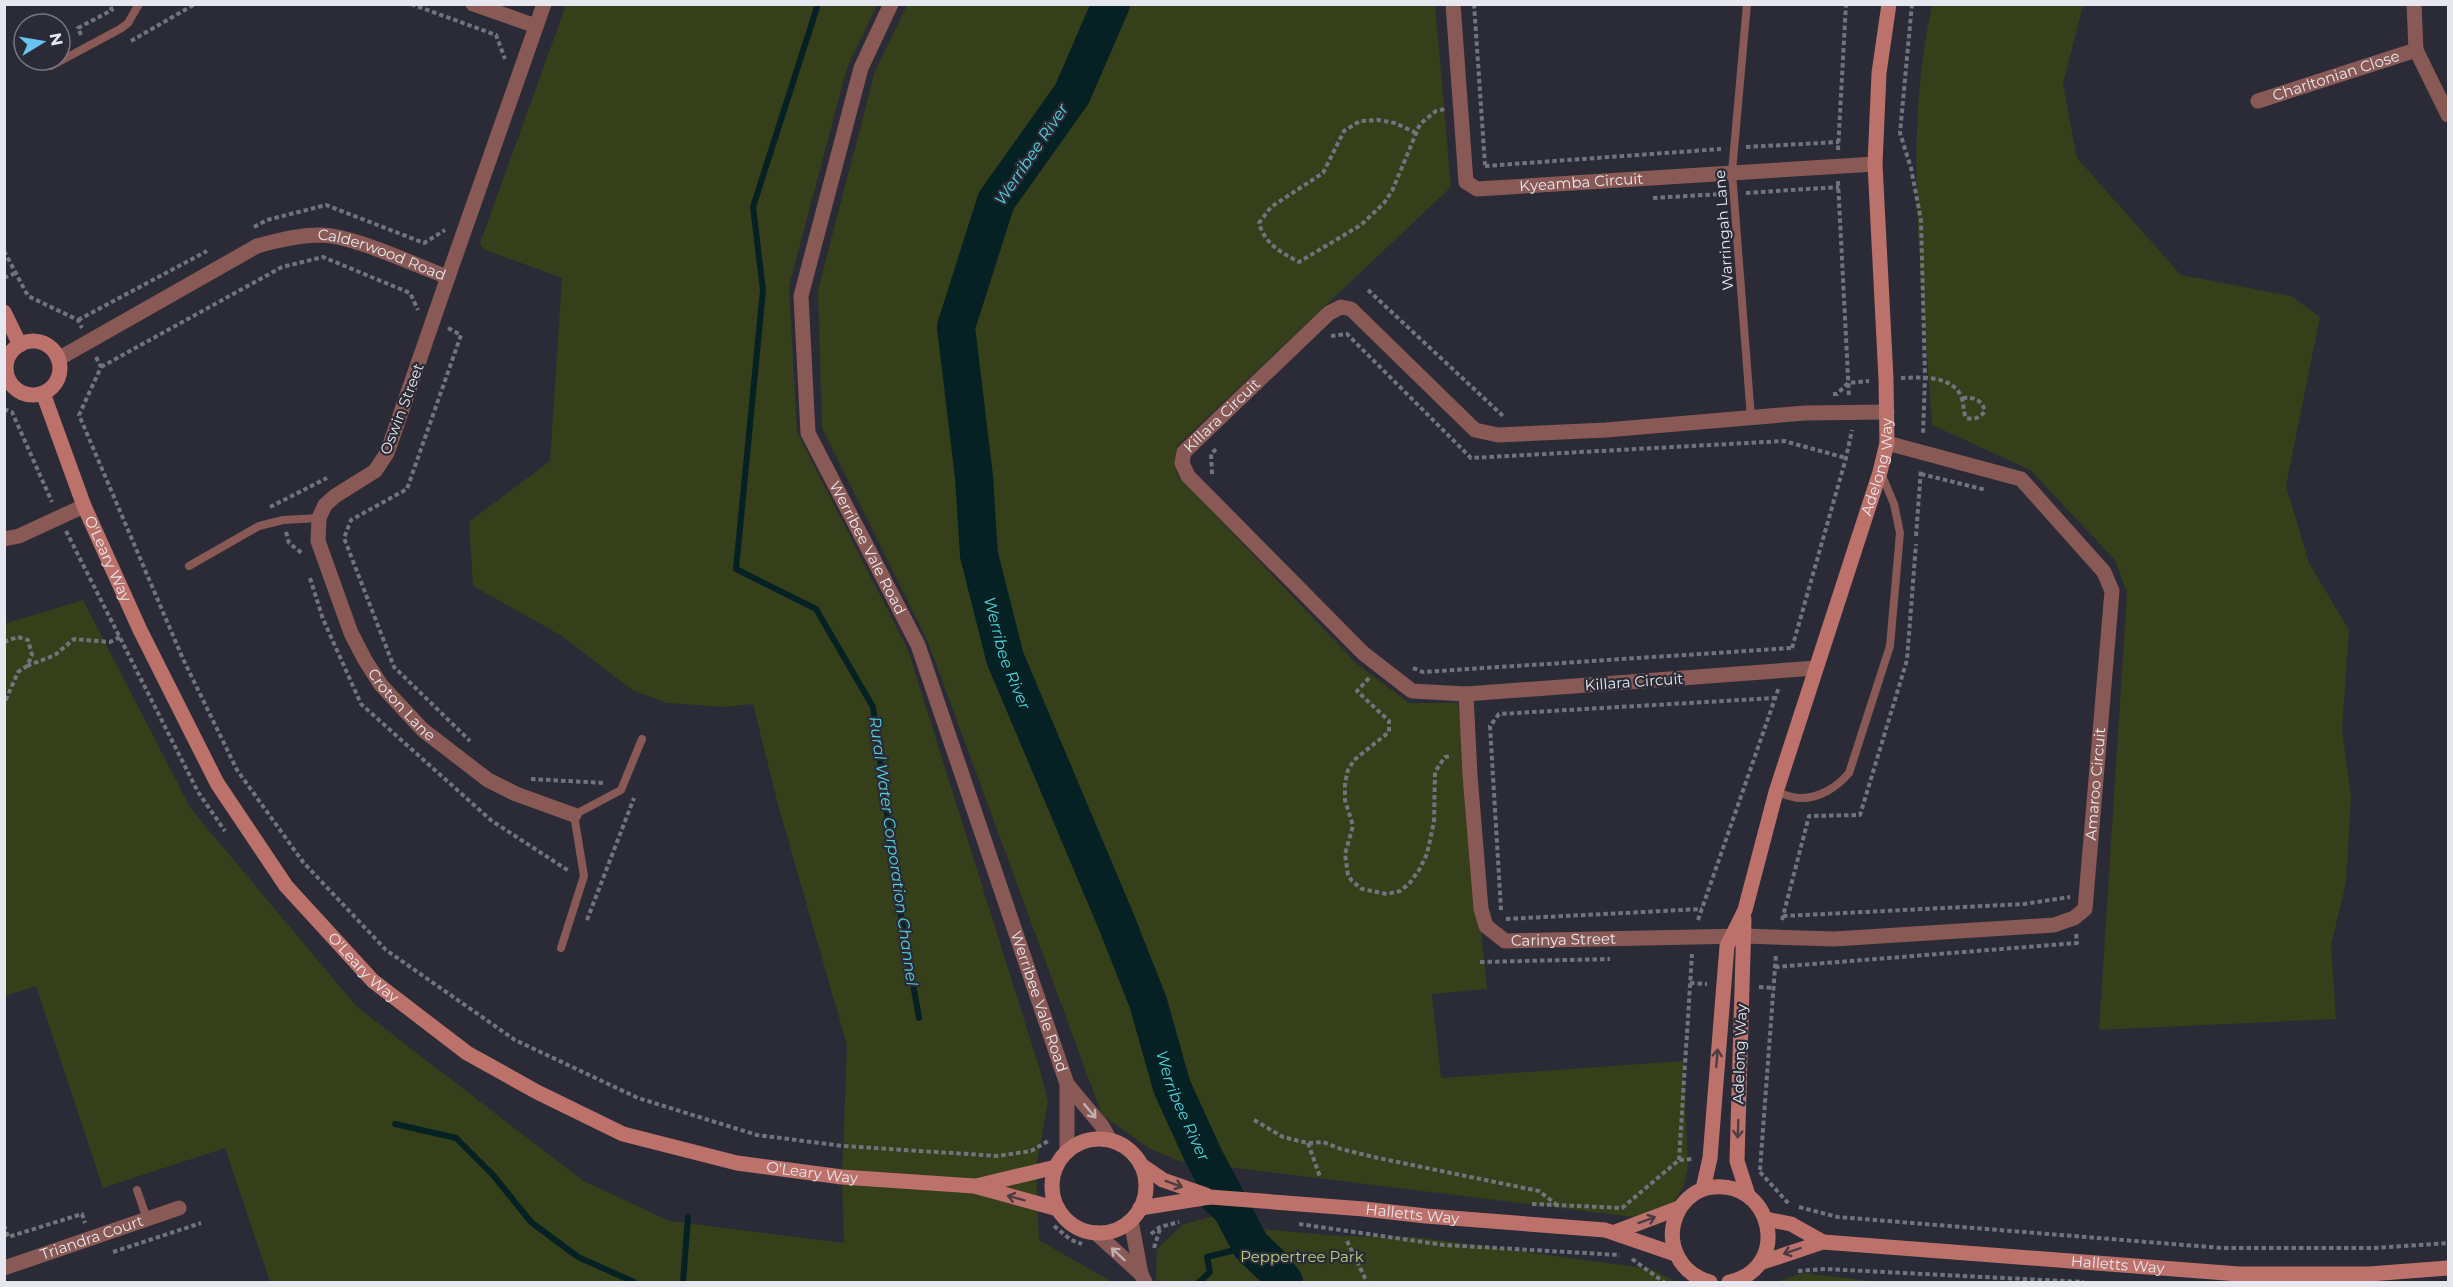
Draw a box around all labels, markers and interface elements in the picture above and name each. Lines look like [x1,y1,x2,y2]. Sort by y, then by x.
north arrow [12,12,72,72]
text: N [46,31,67,47]
street label: Charltonian Close [2270,46,2402,105]
water label: Werribee River [991,100,1073,208]
street label: Kyeamba Circuit [1519,169,1644,195]
street label: Warringah Lane [1710,169,1737,291]
street label: Calderwood Road [317,225,449,284]
street label: Oswin Street [375,360,428,457]
street label: Killara Circuit [1179,374,1264,456]
street label: Adelong Way [1856,417,1896,518]
street label: Werribee Vale Road [826,478,911,618]
street label: O'Leary Way [81,512,136,605]
water label: Werribee River [980,595,1035,713]
street label: Croton Lane [364,665,439,745]
street label: Killara Circuit [1584,669,1684,694]
water label: Rural Water Corporation Channel [865,715,922,988]
street label: Amaroo Circuit [2081,727,2109,841]
street label: O'Leary Way [324,928,403,1007]
street label: Werribee Vale Road [1007,928,1072,1074]
street label: Carinya Street [1511,929,1616,950]
street label: Adelong Way [1728,1003,1751,1104]
water label: Werribee River [1152,1048,1214,1165]
one-way arrow [1712,1049,1723,1069]
one-way arrow [1083,1103,1096,1119]
one-way arrow [1732,1118,1743,1138]
street label: O'Leary Way [765,1157,860,1187]
one-way arrow [1164,1179,1183,1190]
one-way arrow [1007,1191,1026,1203]
street label: Halletts Way [1365,1199,1461,1228]
street label: Triandra Court [38,1211,146,1264]
one-way arrow [1637,1214,1656,1225]
one-way arrow [1111,1247,1126,1261]
park label: Peppertree Park [1240,1247,1364,1266]
one-way arrow [1783,1247,1801,1258]
street label: Halletts Way [2070,1251,2166,1277]

